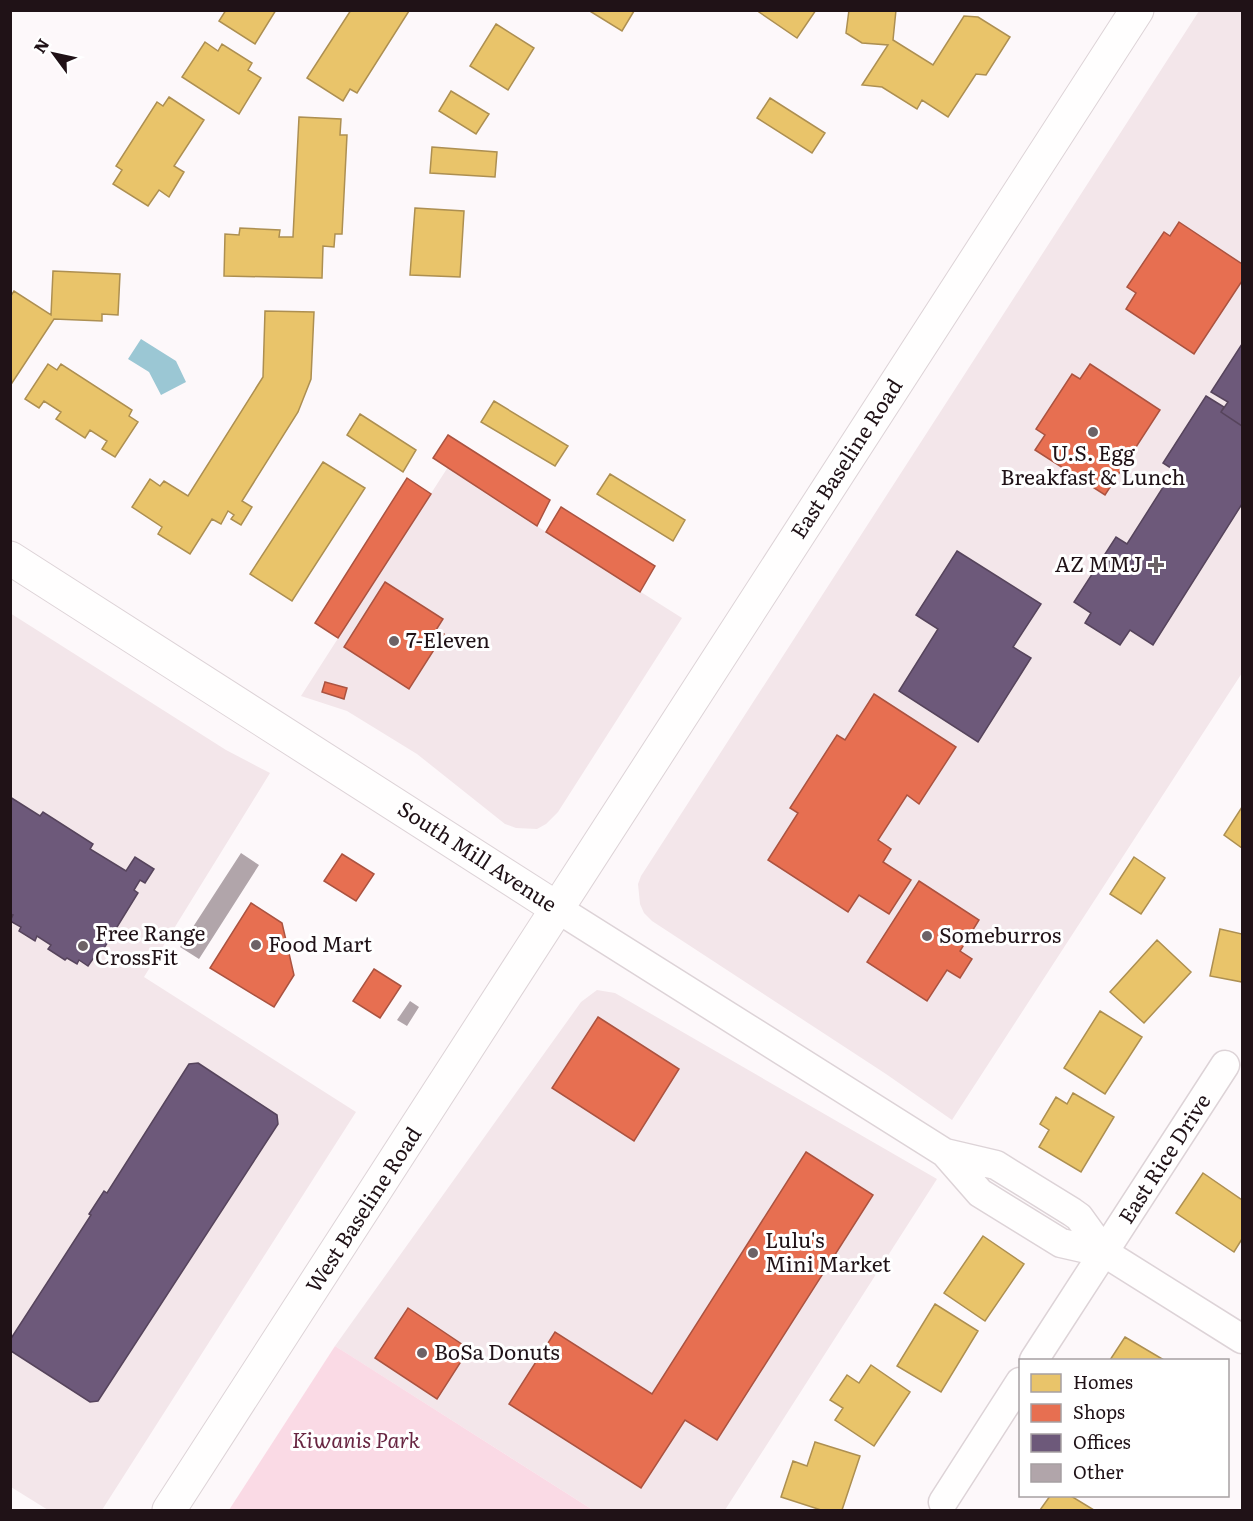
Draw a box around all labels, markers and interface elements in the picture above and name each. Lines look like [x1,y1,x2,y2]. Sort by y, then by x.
north arrow [24,24,84,84]
text: N [27,33,54,57]
street label: East Baseline Road [781,371,908,544]
marker: U.S. Egg Breakfast & Lunch [1086,425,1100,439]
place label: U.S. Egg Breakfast & Lunch [1000,436,1186,491]
place label: AZ MMJ [1055,547,1142,578]
marker: AZ MMJ [1147,556,1165,574]
place label: 7-Eleven [406,623,490,654]
marker: 7-Eleven [387,634,401,648]
street label: South Mill Avenue [393,792,564,918]
place label: Free Range CrossFit [95,916,205,971]
place label: Someburros [939,918,1061,949]
place label: Food Mart [268,927,372,958]
marker: Someburros [920,929,934,943]
marker: Food Mart [249,938,263,952]
marker: Free Range CrossFit [76,939,90,953]
street label: East Rice Drive [1109,1087,1217,1229]
street label: West Baseline Road [296,1119,427,1298]
place label: Lulu's Mini Market [765,1223,891,1278]
marker: Lulu's Mini Market [746,1246,760,1260]
place label: BoSa Donuts [434,1335,560,1366]
marker: BoSa Donuts [415,1346,429,1360]
legend [1019,1359,1229,1497]
text: Homes [1073,1368,1133,1395]
text: Shops [1073,1398,1125,1425]
park label: Kiwanis Park [292,1423,420,1454]
text: Offices [1073,1428,1131,1455]
text: Other [1073,1458,1124,1485]

